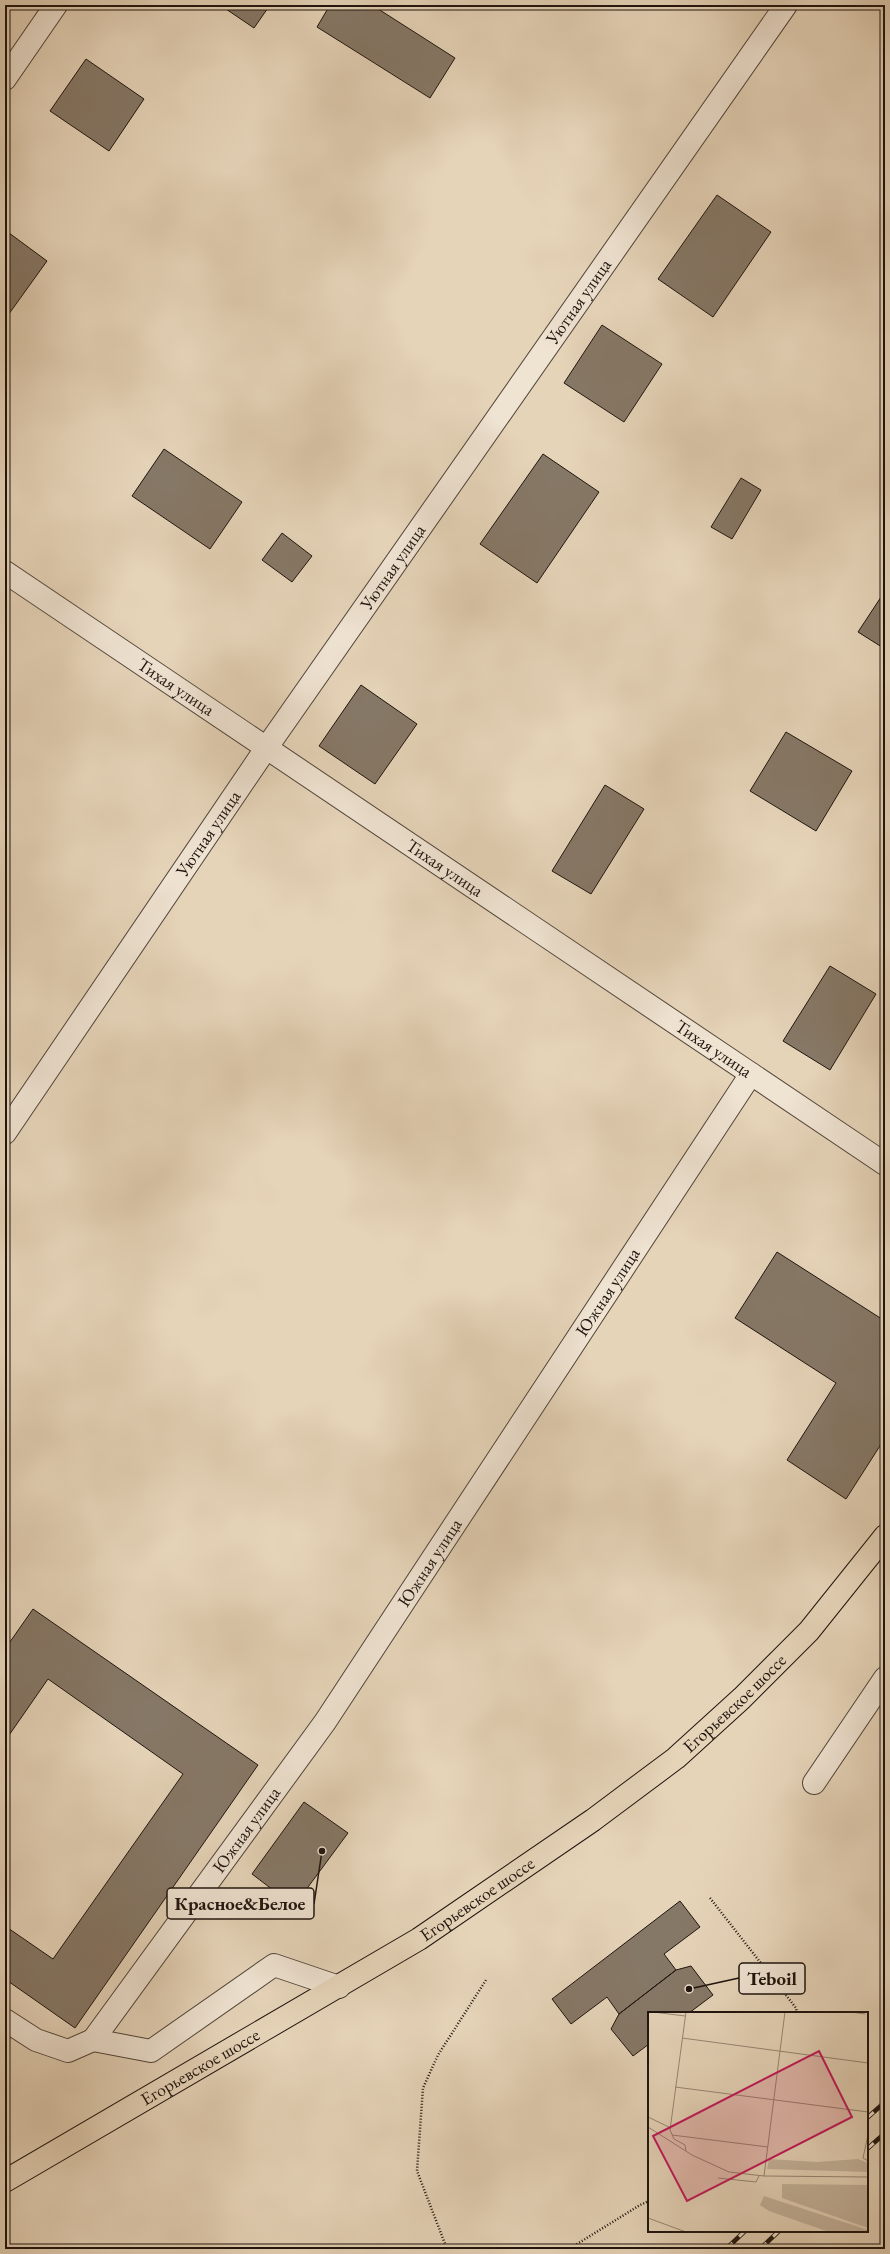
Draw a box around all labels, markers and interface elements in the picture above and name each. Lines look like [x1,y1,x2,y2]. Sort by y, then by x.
street label: Уютная улица [540,253,616,350]
street label: Уютная улица [354,519,431,615]
street label: Тихая улица [133,652,220,721]
street label: Уютная улица [170,785,246,882]
street label: Тихая улица [402,833,489,902]
street label: Тихая улица [671,1014,758,1083]
street label: Южная улица [570,1243,645,1341]
street label: Южная улица [392,1513,467,1611]
street label: Егорьевское шоссе [678,1649,791,1757]
street label: Южная улица [207,1781,286,1877]
street label: Егорьевское шоссе [415,1852,539,1946]
callout: Красное&Белое [167,1888,314,1919]
text: Красное&Белое [175,1891,306,1916]
callout: Teboil [739,1963,805,1994]
text: Teboil [747,1966,798,1991]
inset map [648,2012,868,2232]
street label: Егорьевское шоссе [136,2023,263,2110]

